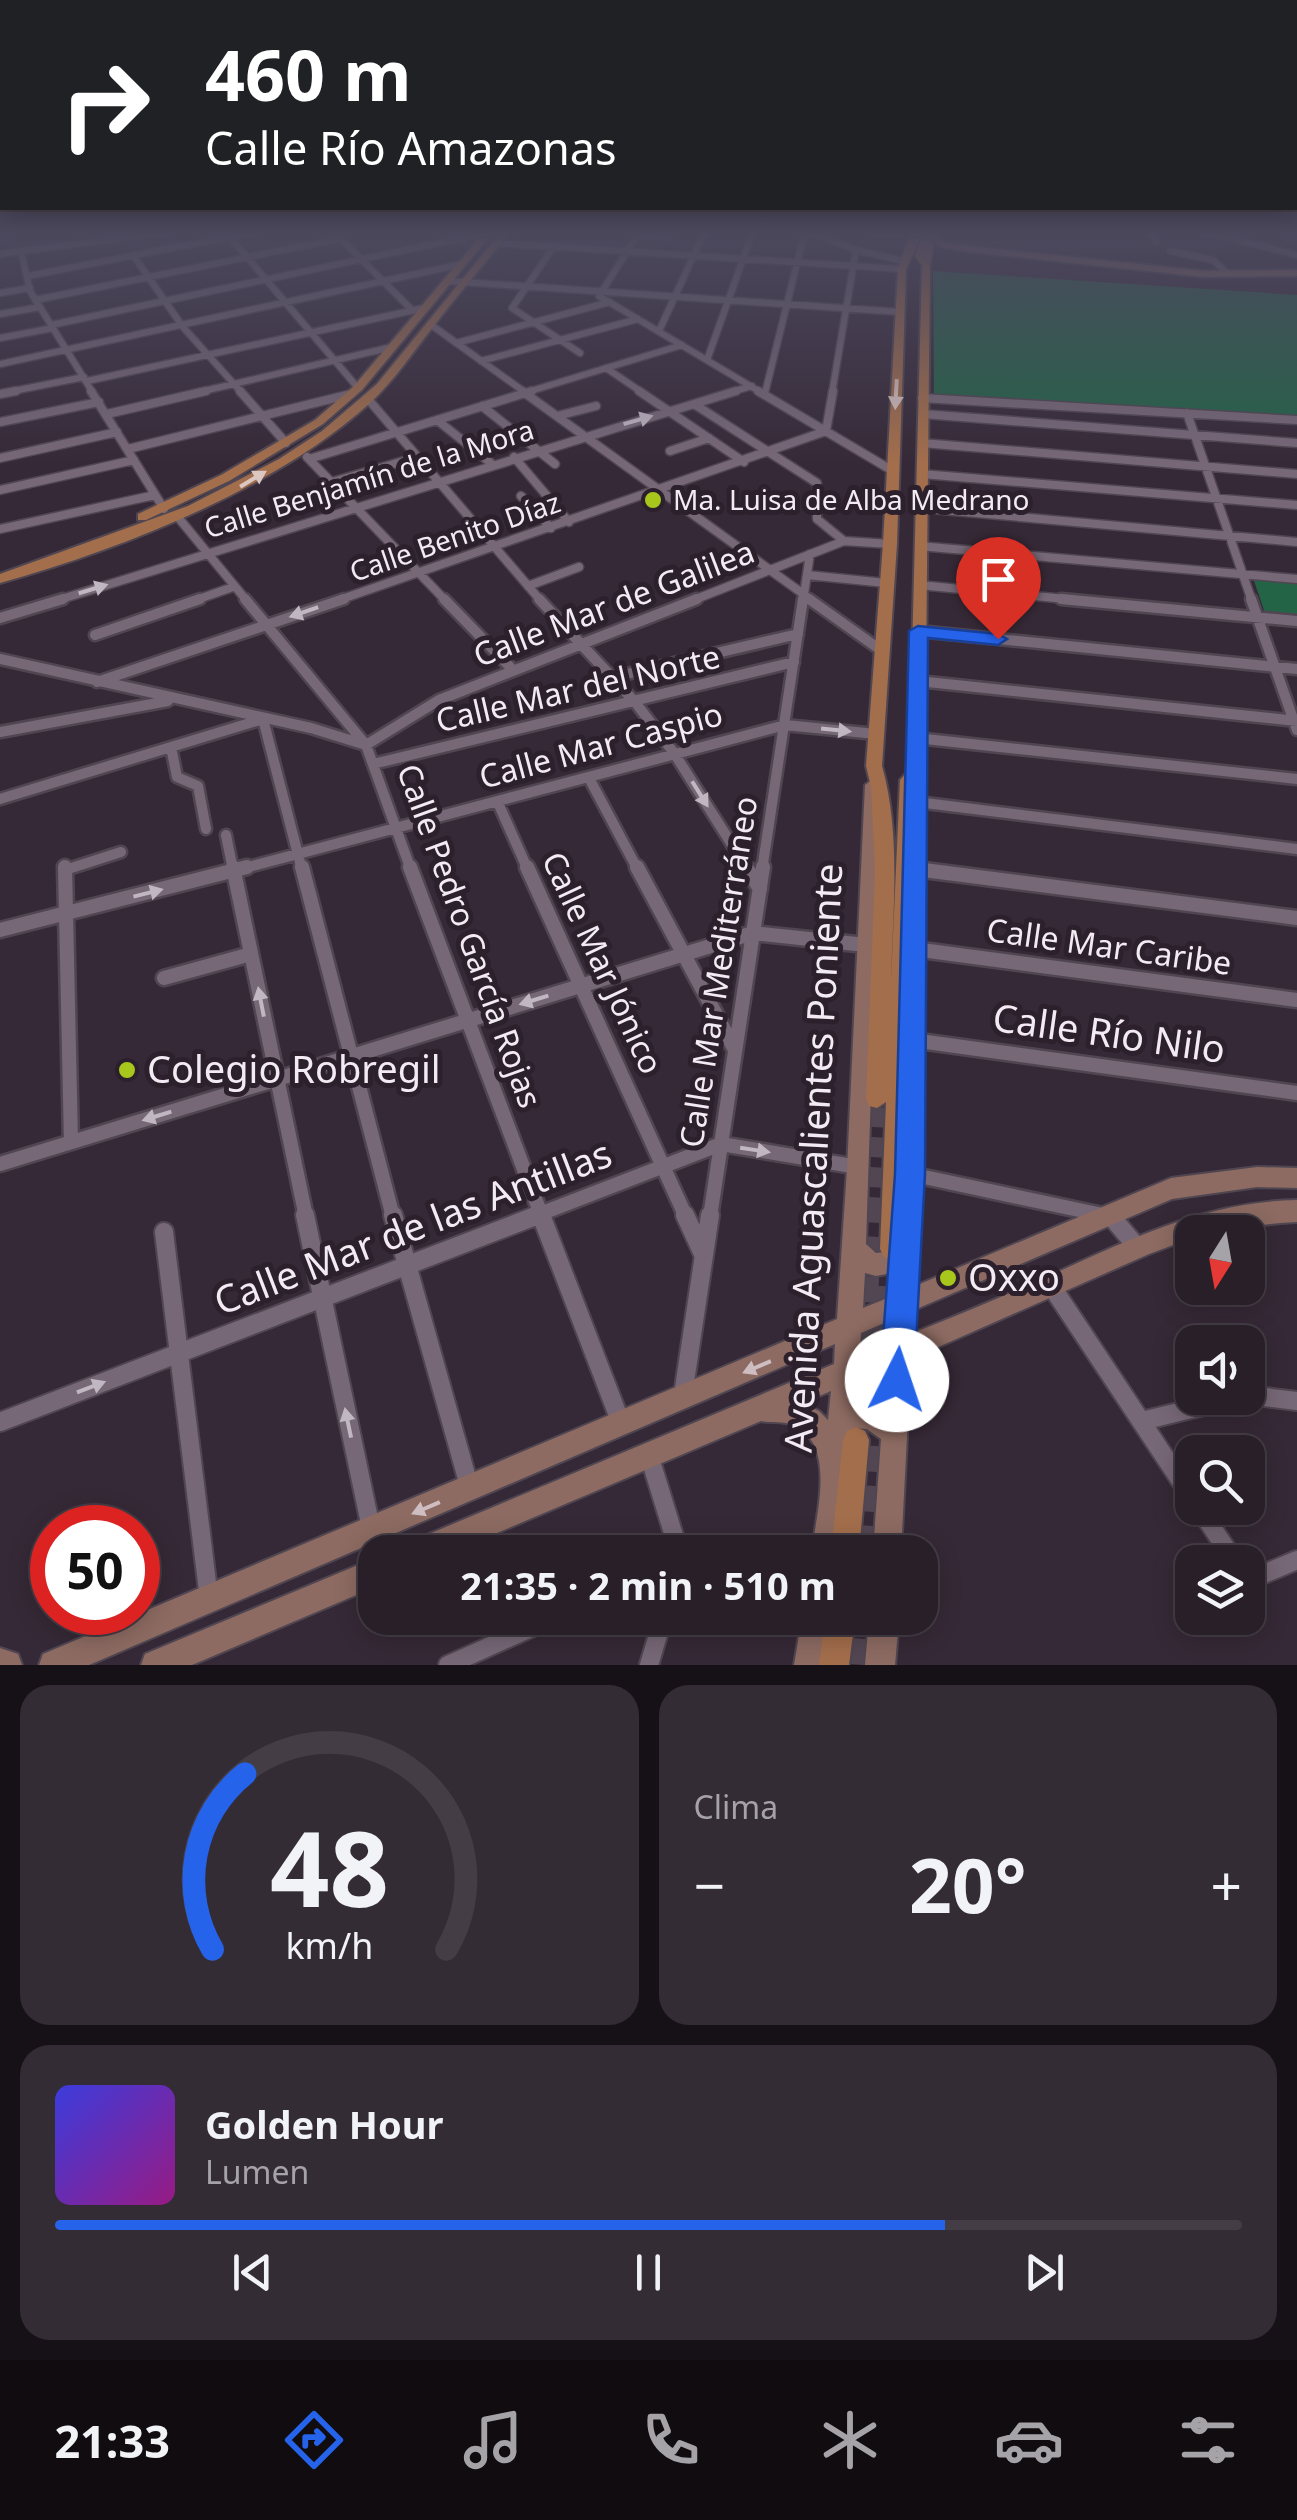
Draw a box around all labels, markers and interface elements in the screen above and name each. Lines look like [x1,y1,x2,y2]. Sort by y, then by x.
text: 460 m [205,26,412,122]
icon: right [40,40,170,170]
text: Calle Río Amazonas [205,117,617,178]
one-way arrow [888,378,904,410]
street label: Calle Benjamín de la Mora [199,410,538,546]
one-way arrow [623,412,653,427]
one-way arrow [239,471,267,488]
place label: Ma. Luisa de Alba Medrano [673,480,1029,518]
street label: Calle Benito Díaz [344,482,565,590]
marker: Ma. Luisa de Alba Medrano [642,489,664,511]
street label: Calle Mar de Galilea [467,529,760,676]
pin [956,537,1041,640]
icon: arrive [971,552,1026,607]
one-way arrow [78,581,109,596]
one-way arrow [289,605,319,620]
street label: Calle Mar del Norte [431,634,724,741]
street label: Calle Mar Caspio [474,691,727,798]
one-way arrow [820,722,852,738]
street label: Calle Pedro García Rojas [388,758,553,1113]
one-way arrow [690,781,709,808]
street label: Calle Mar Mediterráneo [669,793,767,1150]
street label: Calle Mar Jónico [533,844,674,1080]
street label: Avenida Aguascalientes Poniente [771,862,853,1454]
one-way arrow [133,885,164,900]
street label: Calle Mar Caribe [984,907,1234,984]
one-way arrow [252,986,268,1017]
street label: Calle Río Nilo [990,990,1229,1074]
one-way arrow [519,993,549,1008]
place label: Colegio Robregil [147,1042,441,1094]
marker: Colegio Robregil [116,1059,138,1081]
one-way arrow [141,1109,171,1124]
street label: Calle Mar de las Antillas [206,1126,619,1326]
one-way arrow [740,1143,772,1158]
north arrow [1175,1215,1265,1305]
map controls [1175,1215,1265,1635]
place label: Oxxo [968,1250,1060,1302]
marker: Oxxo [937,1267,959,1289]
button: sound [1175,1325,1265,1415]
position arrow [845,1328,949,1432]
one-way arrow [742,1360,772,1376]
one-way arrow [76,1379,106,1394]
one-way arrow [340,1407,355,1438]
button: search [1175,1435,1265,1525]
one-way arrow [411,1500,441,1516]
speed limit sign: 50 [30,1505,160,1635]
button: layers [1175,1545,1265,1635]
text: 21:35 · 2 min · 510 m [460,1559,836,1611]
text: Clima [694,1785,778,1828]
text: 48 [270,1796,389,1937]
text: 20° [909,1833,1027,1935]
text: − [694,1847,725,1922]
text: + [1211,1847,1242,1922]
text: km/h [285,1921,373,1969]
text: Golden Hour [205,2098,443,2150]
text: Lumen [205,2150,309,2193]
icon: previous [225,2245,280,2300]
icon: pause [621,2245,676,2300]
icon: next [1017,2245,1072,2300]
icon: directions [279,2405,349,2475]
icon: music [458,2405,528,2475]
icon: phone [636,2405,706,2475]
icon: climate [815,2405,885,2475]
icon: car [994,2405,1064,2475]
icon: filters [1173,2405,1243,2475]
text: 21:33 [54,2410,170,2471]

